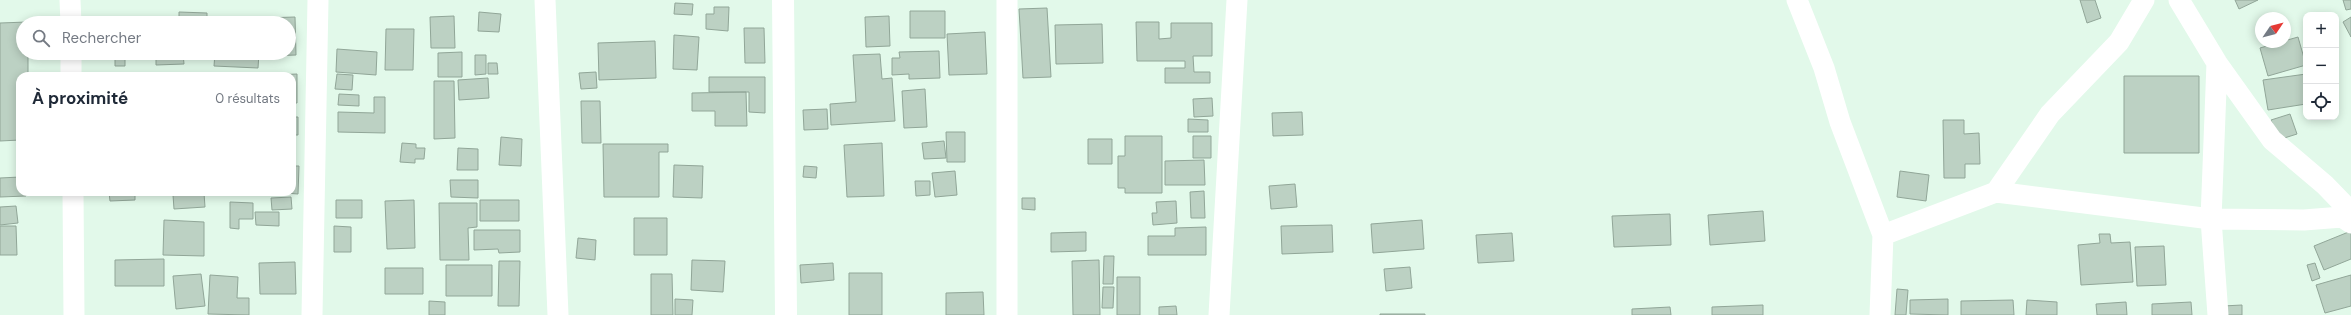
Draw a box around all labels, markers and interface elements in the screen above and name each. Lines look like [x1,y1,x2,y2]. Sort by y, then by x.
north arrow [2255,12,2291,48]
map controls [2303,12,2339,120]
button: + [2303,12,2339,48]
search box [16,16,296,60]
icon: search [30,27,52,49]
text: Rechercher [62,28,141,48]
button: − [2303,48,2339,84]
button: locate [2303,84,2339,120]
text: À proximité [32,87,128,109]
text: 0 résultats [215,90,280,107]

